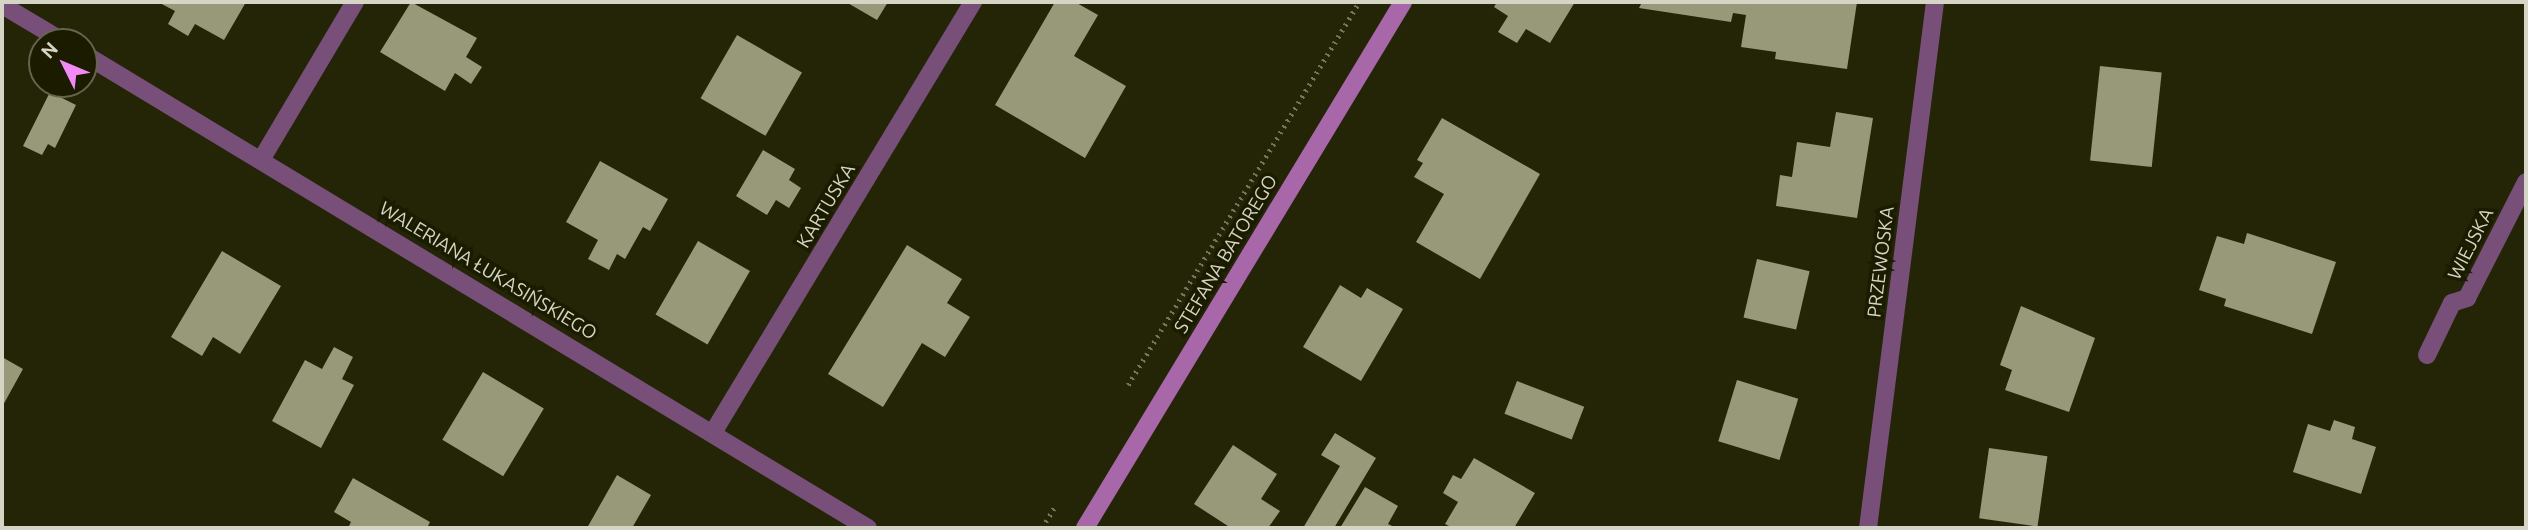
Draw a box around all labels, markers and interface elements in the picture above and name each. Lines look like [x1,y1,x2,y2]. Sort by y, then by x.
north arrow [28,28,98,98]
text: N [36,37,62,63]
street label: KARTUSKA [792,160,860,252]
street label: STEFANA BATOREGO [1170,171,1282,337]
street label: WALERIANA ŁUKASIŃSKIEGO [375,197,601,345]
street label: WIEJSKA [2443,204,2499,284]
street label: PRZEWOSKA [1863,205,1899,319]

